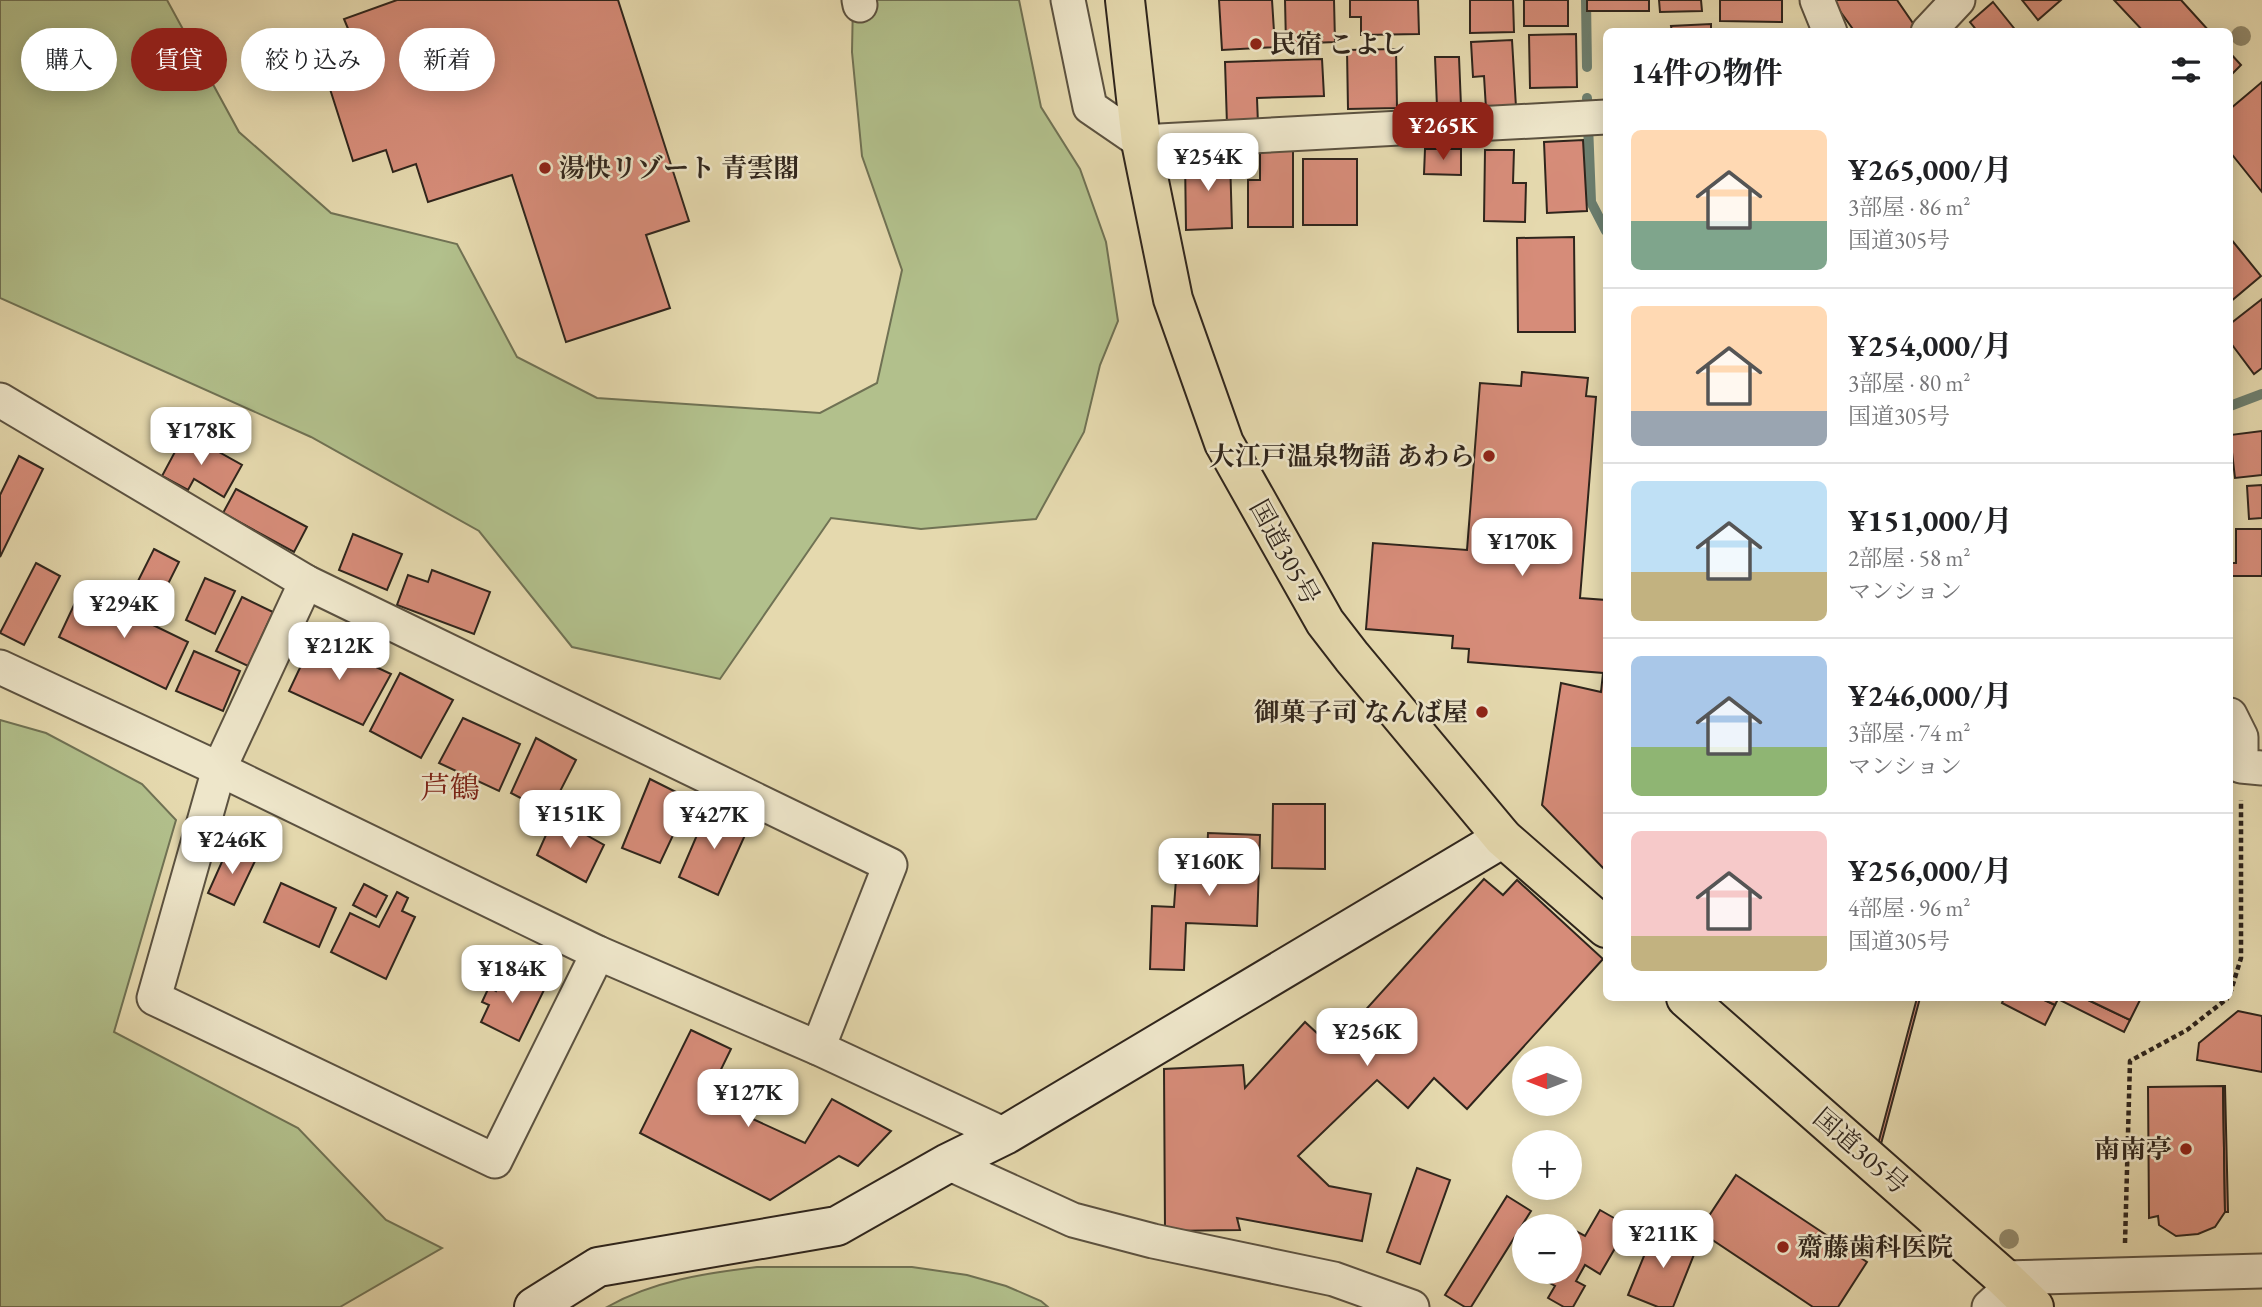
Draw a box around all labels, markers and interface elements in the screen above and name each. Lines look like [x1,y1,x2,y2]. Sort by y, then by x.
place label: 民宿 こよし [1270,27,1406,61]
chip: 購入 [21,28,117,91]
chip: 賃貸 [131,28,227,91]
chip: 絞り込み [241,28,385,91]
chip: 新着 [399,28,495,91]
marker: 民宿 こよし [1248,36,1264,52]
icon: filters [2167,51,2205,89]
text: 14件の物件 [1631,53,1783,92]
pin: ¥265K [1394,102,1492,162]
text: ¥265K [1408,110,1478,140]
pin: ¥254K [1159,134,1257,193]
text: ¥254K [1173,141,1243,171]
text: ¥265,000/月 [1848,150,2012,189]
place label: 湯快リゾート 青雲閣 [559,151,799,185]
icon: home [1687,158,1771,242]
marker: 湯快リゾート 青雲閣 [537,160,553,176]
text: 3部屋 · 86 m² [1848,192,1970,222]
text: 国道305号 [1848,225,1950,255]
text: ¥254,000/月 [1848,326,2012,365]
icon: home [1687,334,1771,418]
text: 3部屋 · 80 m² [1848,368,1970,398]
text: 国道305号 [1848,401,1950,431]
pin: ¥178K [152,407,250,467]
text: ¥178K [166,415,236,445]
place label: 大江戸温泉物語 あわら [1209,439,1475,473]
marker: 大江戸温泉物語 あわら [1481,448,1497,464]
street label: 国道305号 [1242,493,1328,611]
text: ¥151,000/月 [1848,501,2012,540]
icon: home [1687,509,1771,593]
pin: ¥170K [1473,518,1571,578]
text: ¥170K [1487,526,1557,556]
text: 2部屋 · 58 m² [1848,543,1970,573]
text: マンション [1848,576,1962,606]
pin: ¥294K [75,580,173,640]
text: ¥294K [89,588,159,618]
pin: ¥212K [290,622,388,682]
text: ¥212K [304,630,374,660]
text: ¥246,000/月 [1848,676,2012,715]
icon: home [1687,684,1771,768]
place label: 御菓子司 なんば屋 [1254,695,1468,729]
marker: 御菓子司 なんば屋 [1474,704,1490,720]
text: 3部屋 · 74 m² [1848,718,1970,748]
text: マンション [1848,751,1962,781]
district label: 芦鶴 [420,768,480,807]
pin: ¥151K [521,790,619,850]
pin: ¥427K [665,792,763,851]
text: ¥151K [535,798,605,828]
text: ¥427K [679,799,749,829]
pin: ¥246K [183,816,281,876]
text: ¥246K [197,824,267,854]
pin: ¥160K [1160,838,1258,898]
text: ¥160K [1174,846,1244,876]
text: ¥256,000/月 [1848,851,2012,890]
icon: home [1687,859,1771,943]
text: 4部屋 · 96 m² [1848,893,1970,923]
text: 国道305号 [1848,926,1950,956]
pin: ¥184K [463,946,561,1005]
text: ¥184K [477,953,547,983]
pin: ¥256K [1318,1009,1416,1068]
text: ¥256K [1332,1016,1402,1046]
north arrow [1512,1046,1582,1116]
map controls [1512,1046,1582,1284]
pin: ¥127K [699,1070,797,1129]
text: ¥127K [713,1077,783,1107]
street label: 国道305号 [1806,1100,1916,1202]
button: + [1512,1130,1582,1200]
place label: 南南亭 [2094,1132,2172,1166]
marker: 南南亭 [2178,1141,2194,1157]
pin: ¥211K [1614,1210,1712,1270]
button: − [1512,1214,1582,1284]
text: ¥211K [1628,1218,1698,1248]
place label: 齋藤歯科医院 [1797,1230,1953,1264]
marker: 齋藤歯科医院 [1775,1239,1791,1255]

